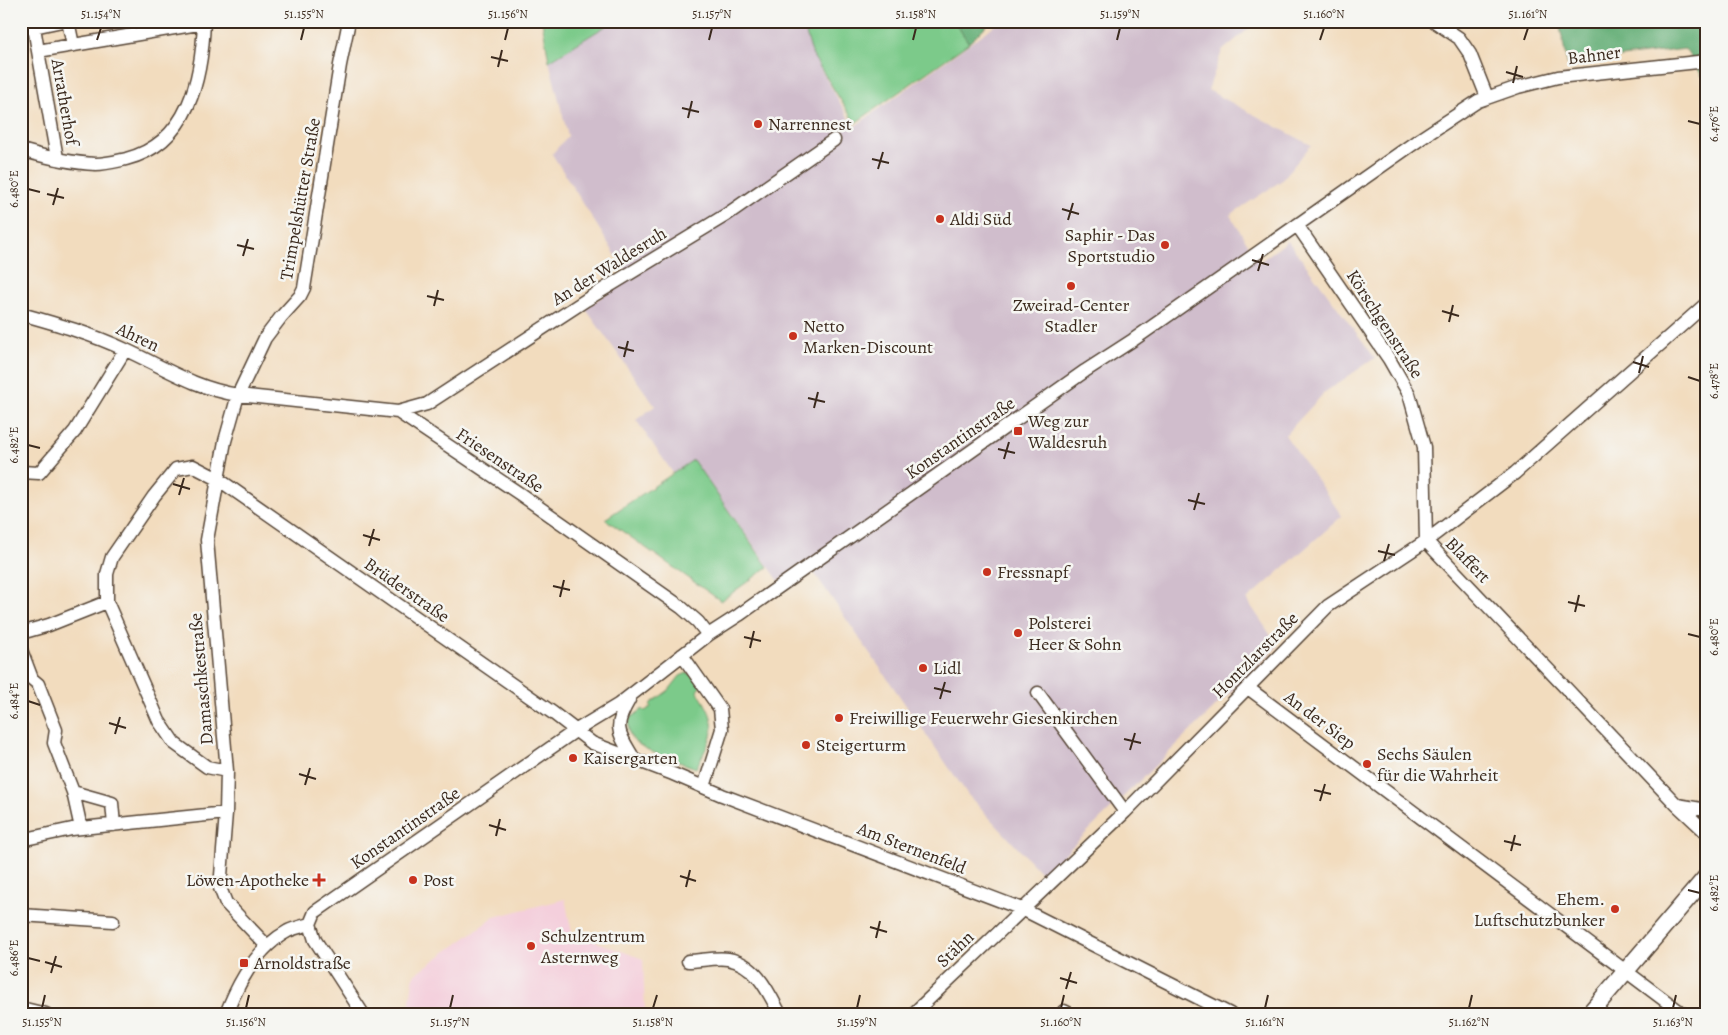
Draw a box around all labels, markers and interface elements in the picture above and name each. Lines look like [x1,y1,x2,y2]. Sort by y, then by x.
text: 51.154°N [81,6,121,22]
text: 51.155°N [284,6,324,22]
text: 51.156°N [488,6,528,22]
text: 51.157°N [692,6,732,22]
text: 51.158°N [896,6,936,22]
text: 51.159°N [1100,6,1140,22]
text: 51.160°N [1303,6,1345,22]
text: 51.161°N [1509,6,1548,22]
street label: Bahner [1566,40,1622,70]
street label: Arratherhof [45,56,85,150]
text: 6.476°E [1706,106,1722,142]
place label: Narrennest [768,112,852,136]
street label: Trimpelshütter Straße [274,116,326,282]
marker: Narrennest [752,118,764,130]
text: 6.480°E [6,170,22,208]
place label: Aldi Süd [949,207,1012,231]
marker: Aldi Süd [934,213,946,225]
street label: An der Waldesruh [546,221,671,311]
place label: Saphir - Das Sportstudio [1065,223,1155,268]
marker: Saphir - Das Sportstudio [1159,239,1171,251]
street label: Körschgenstraße [1341,265,1429,383]
marker: Zweirad-Center Stadler [1065,280,1077,292]
place label: Zweirad-Center Stadler [1013,293,1129,338]
place label: Netto Marken-Discount [803,314,933,359]
street label: Ahren [112,316,163,357]
marker: Netto Marken-Discount [787,330,799,342]
text: 6.478°E [1706,363,1722,399]
street label: Konstantinstraße [900,391,1020,485]
place label: Weg zur Waldesruh [1027,409,1108,454]
street label: Friesenstraße [451,422,549,498]
marker: Weg zur Waldesruh [1012,425,1024,437]
text: 6.482°E [6,427,22,463]
street label: Blaffert [1440,532,1496,588]
street label: Brüderstraße [360,552,454,628]
place label: Fressnapf [997,560,1072,584]
marker: Fressnapf [981,566,993,578]
street label: Hontzlarstraße [1207,607,1303,703]
place label: Polsterei Heer & Sohn [1028,611,1122,656]
street label: Damaschkestraße [183,612,219,746]
text: 6.480°E [1706,618,1722,656]
marker: Polsterei Heer & Sohn [1012,627,1024,639]
place label: Lidl [933,656,962,680]
marker: Lidl [917,662,929,674]
text: 6.484°E [6,683,22,719]
street label: An der Siep [1279,685,1361,755]
place label: Freiwillige Feuerwehr Giesenkirchen [849,706,1118,730]
marker: Freiwillige Feuerwehr Giesenkirchen [833,712,845,724]
place label: Steigerturm [816,733,906,757]
marker: Steigerturm [800,739,812,751]
place label: Sechs Säulen für die Wahrheit [1377,742,1498,787]
place label: Kaisergarten [583,746,678,770]
marker: Kaisergarten [567,752,579,764]
marker: Sechs Säulen für die Wahrheit [1361,758,1373,770]
street label: Konstantinstraße [345,781,465,875]
street label: Am Sternenfeld [853,816,970,880]
place label: Löwen-Apotheke [186,868,309,892]
place label: Post [423,868,454,892]
marker: Löwen-Apotheke [313,874,325,886]
marker: Post [407,874,419,886]
text: 6.482°E [1706,875,1722,911]
place label: Ehem. Luftschutzbunker [1474,887,1605,932]
marker: Ehem. Luftschutzbunker [1609,903,1621,915]
place label: Schulzentrum Asternweg [540,924,645,969]
street label: Stähn [931,925,979,973]
text: 6.486°E [6,940,22,976]
marker: Schulzentrum Asternweg [525,940,537,952]
place label: Arnoldstraße [253,951,351,975]
marker: Arnoldstraße [238,957,250,969]
text: 51.155°N [22,1014,62,1030]
text: 51.156°N [226,1014,266,1030]
text: 51.157°N [430,1014,470,1030]
text: 51.158°N [633,1014,673,1030]
text: 51.159°N [837,1014,877,1030]
text: 51.160°N [1040,1014,1082,1030]
text: 51.161°N [1246,1014,1285,1030]
text: 51.162°N [1449,1014,1490,1030]
text: 51.163°N [1653,1014,1693,1030]

